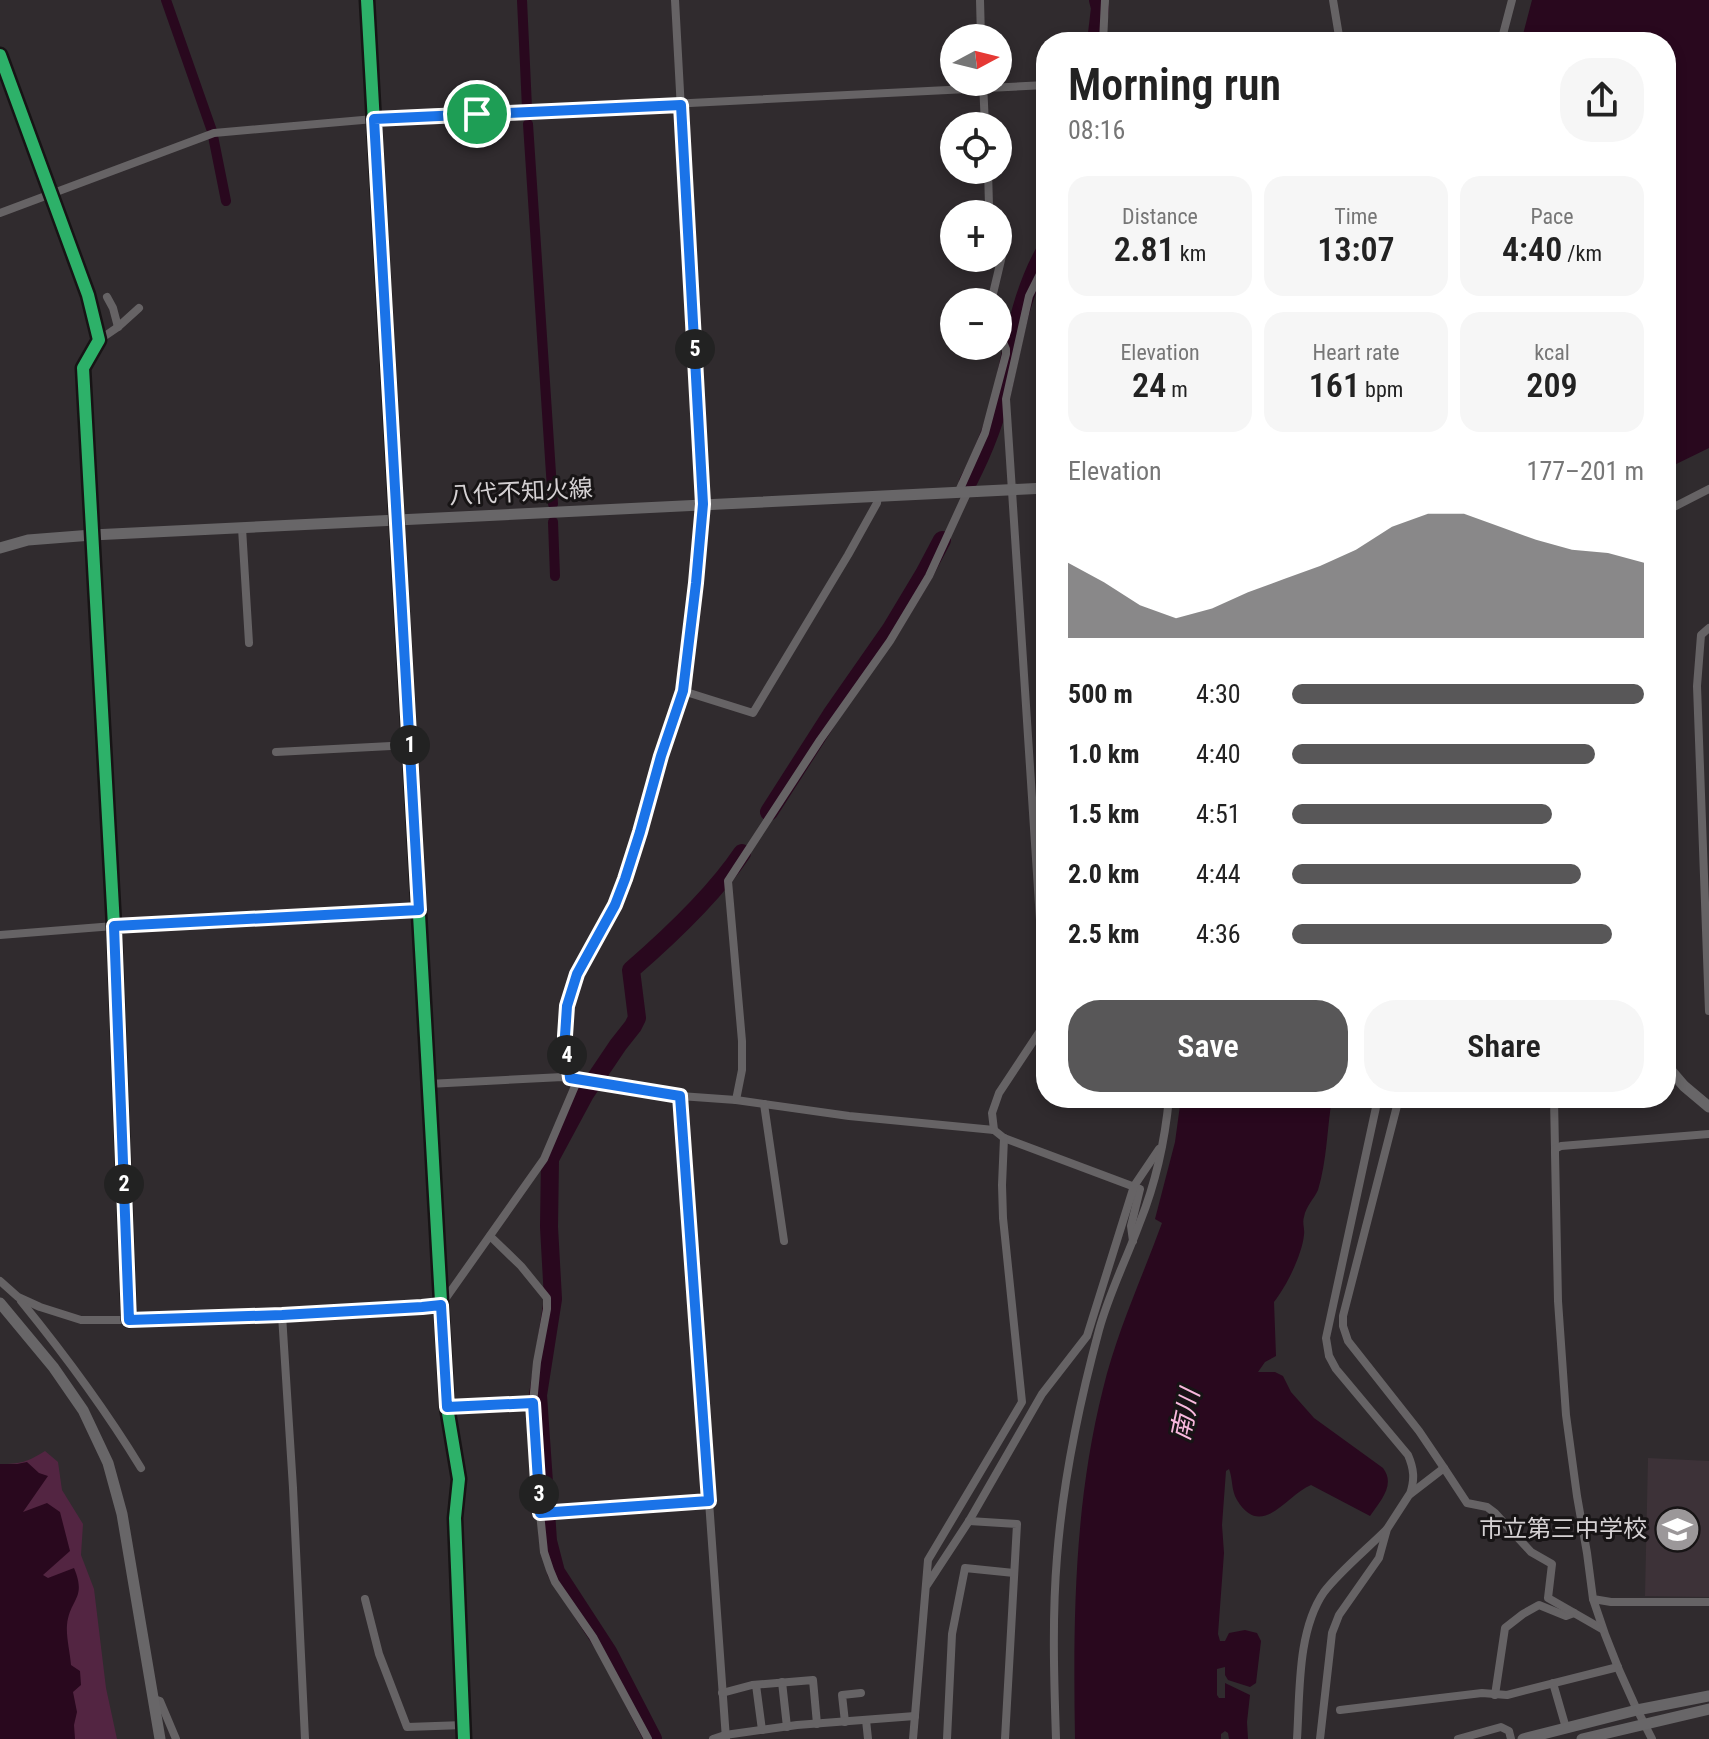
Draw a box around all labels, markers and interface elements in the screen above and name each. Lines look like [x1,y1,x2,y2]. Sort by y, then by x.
north arrow [940,24,1012,96]
map controls [940,24,1012,360]
button: share [1560,58,1644,142]
text: Morning run [1068,59,1281,111]
pin [443,80,511,148]
icon: arrive [455,92,499,136]
button: locate [940,112,1012,184]
text: 08:16 [1068,115,1125,145]
button: + [940,200,1012,272]
text: Distance [1122,204,1198,229]
text: Time [1334,204,1378,229]
text: Pace [1530,204,1574,229]
text: 2.81 [1114,229,1175,269]
text: 13:07 [1317,229,1395,269]
text: 4:40 [1502,229,1562,269]
text: km [1175,241,1206,266]
text: /km [1562,241,1602,266]
button: − [940,288,1012,360]
pin: 5 [675,329,715,369]
text: 5 [689,336,701,361]
text: Elevation [1120,340,1200,365]
text: Heart rate [1313,340,1399,365]
text: kcal [1534,340,1570,365]
text: 24 [1132,365,1166,405]
text: 161 [1309,365,1360,405]
text: 209 [1526,365,1578,405]
text: m [1166,377,1188,402]
text: bpm [1360,377,1403,402]
text: Elevation [1068,456,1162,486]
text: 177–201 m [1527,456,1644,486]
street label: 八代不知火線 [448,474,594,510]
text: 500 m [1068,679,1133,709]
text: 4:30 [1196,679,1241,709]
pin: 1 [390,725,430,765]
text: 1 [404,732,416,757]
text: 1.0 km [1068,739,1140,769]
text: 4:40 [1196,739,1241,769]
text: 1.5 km [1068,799,1140,829]
text: 4:51 [1196,799,1241,829]
text: 2.0 km [1068,859,1140,889]
text: 4:44 [1196,859,1241,889]
text: 2.5 km [1068,919,1140,949]
text: 4:36 [1196,919,1241,949]
button: Save [1068,1000,1348,1092]
button: Share [1364,1000,1644,1092]
pin: 4 [547,1035,587,1075]
text: 4 [561,1042,573,1067]
pin: 2 [104,1164,144,1204]
text: 2 [118,1171,130,1196]
water label: 南川 [1165,1384,1206,1444]
pin: 3 [519,1474,559,1514]
text: 3 [533,1481,545,1506]
school or university icon: 市立第三中学校 [1654,1505,1702,1553]
place label: 市立第三中学校 [1479,1515,1647,1543]

